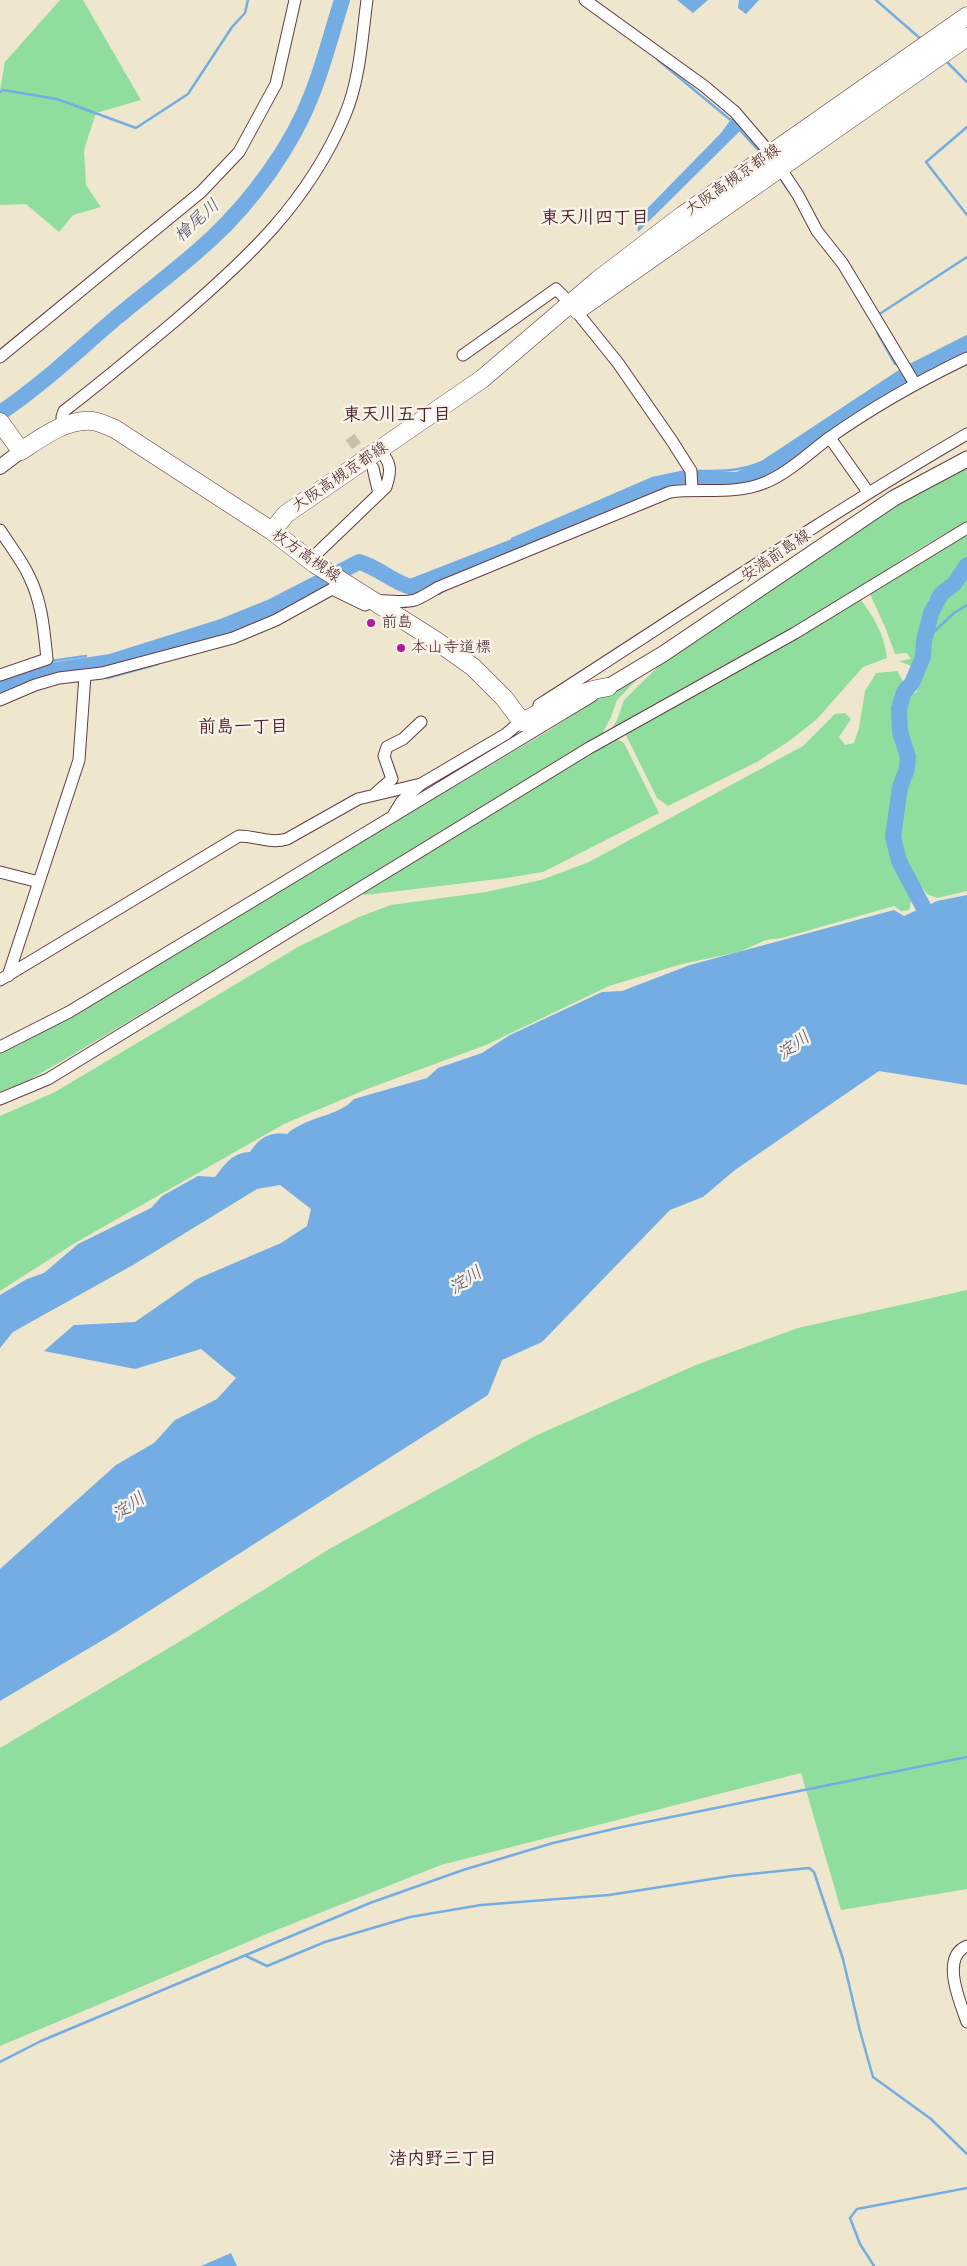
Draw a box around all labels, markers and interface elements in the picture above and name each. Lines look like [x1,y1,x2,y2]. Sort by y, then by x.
street label: 大阪高槻京都線 [682,140,784,220]
water label: 檜尾川 [170,195,224,247]
district label: 東天川四丁目 [541,207,649,229]
district label: 東天川五丁目 [343,404,451,426]
street label: 大阪高槻京都線 [288,438,392,516]
street label: 枚方高槻線 [268,525,344,587]
street label: 安満前島線 [737,526,815,586]
place label: 前島 [381,613,413,633]
marker: 前島 [365,617,377,629]
place label: 本山寺道標 [411,638,491,658]
marker: 本山寺道標 [395,642,407,654]
district label: 前島一丁目 [198,716,288,738]
water label: 淀川 [773,1027,815,1065]
water label: 淀川 [445,1262,487,1300]
water label: 淀川 [108,1488,150,1526]
district label: 渚内野三丁目 [389,2148,497,2170]

